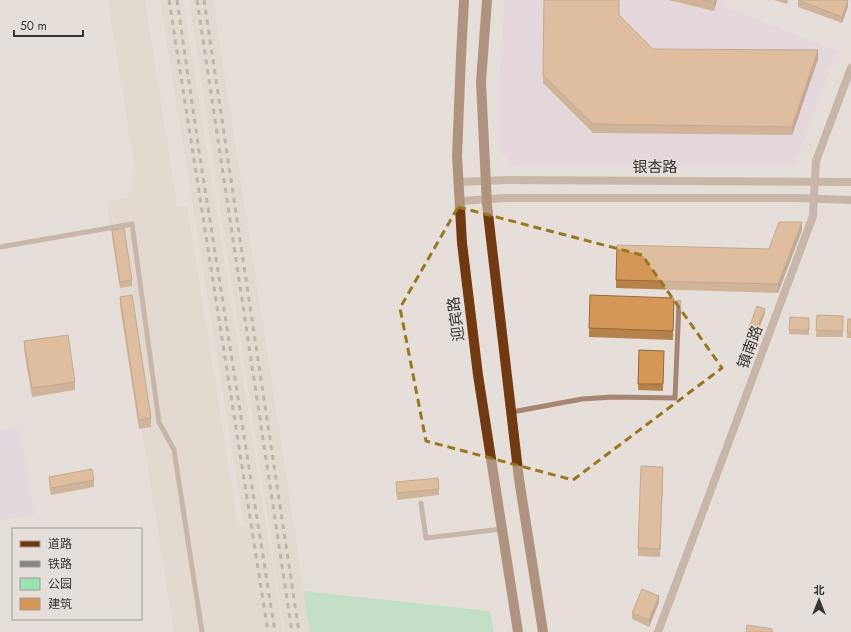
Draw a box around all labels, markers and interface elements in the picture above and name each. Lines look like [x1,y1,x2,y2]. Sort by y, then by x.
scale bar [14,12,83,38]
text: 50 m [20,17,47,35]
street label: 银杏路 [632,156,678,178]
street label: 迎宾路 [442,295,470,343]
street label: 镇南路 [732,322,768,372]
legend [12,528,142,620]
text: 道路 [48,535,72,553]
text: 铁路 [48,555,72,573]
text: 公园 [48,575,72,593]
north arrow [799,580,839,620]
text: 北 [814,582,825,598]
text: 建筑 [48,595,72,613]

